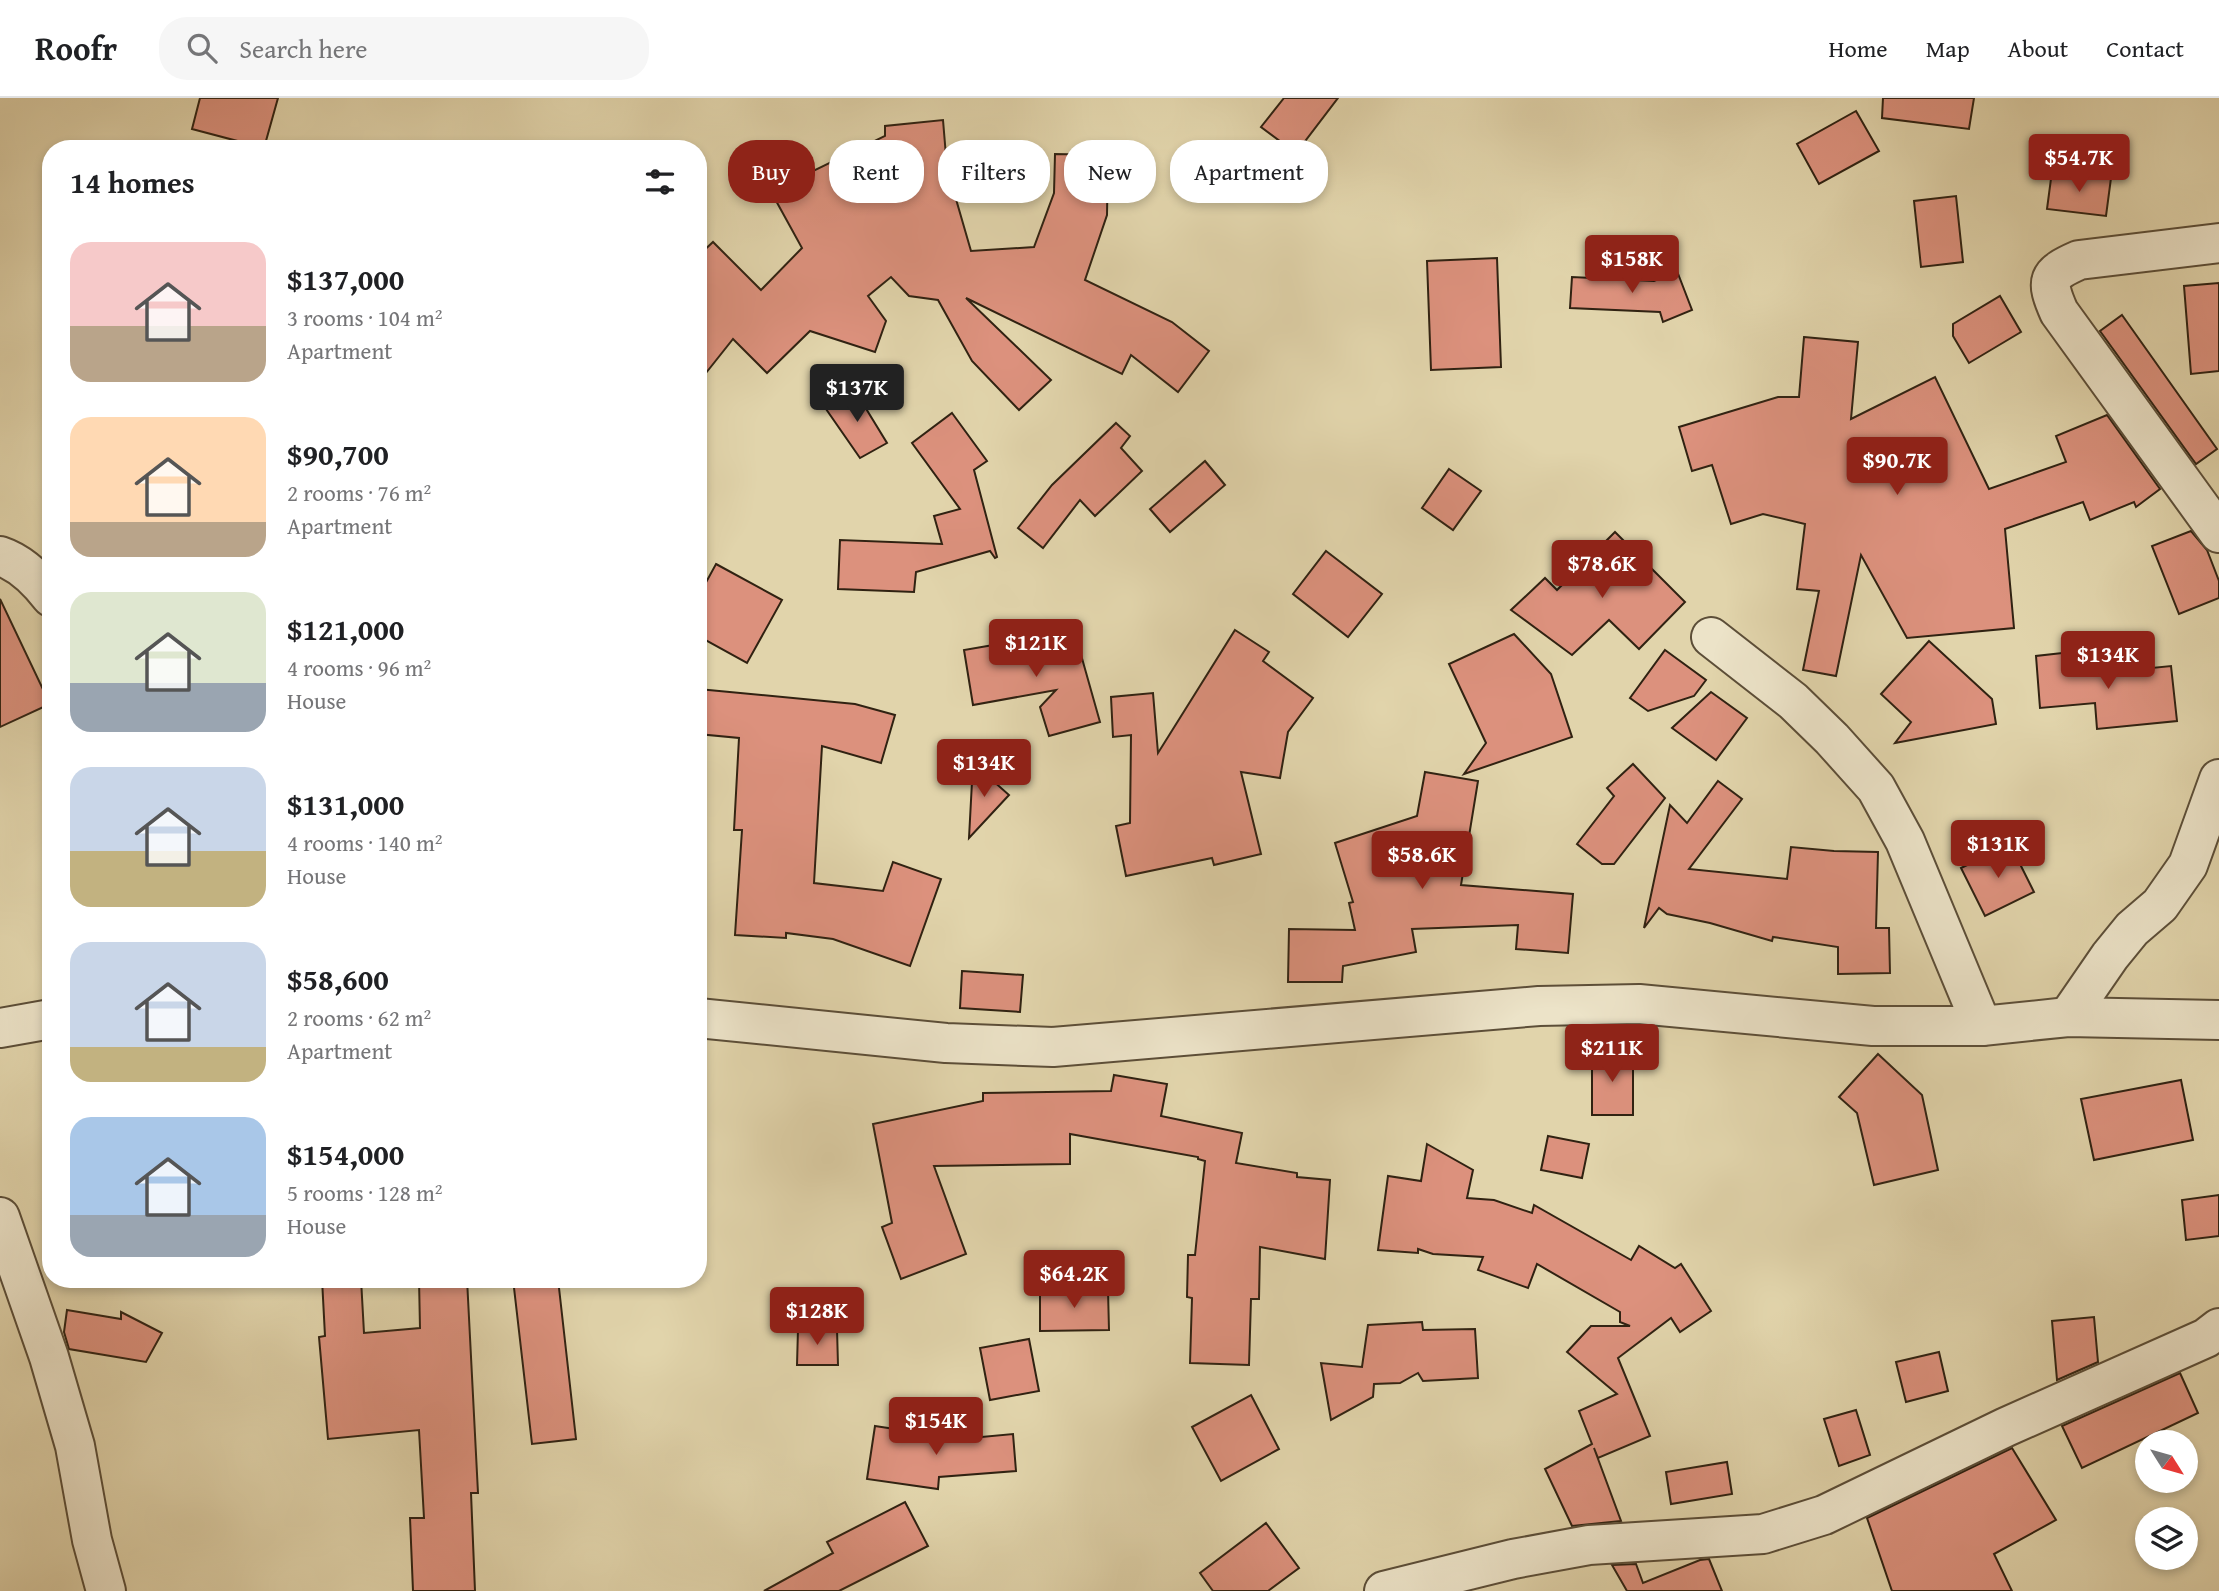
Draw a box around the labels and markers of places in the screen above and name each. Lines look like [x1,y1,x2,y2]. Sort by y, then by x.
pin: $54.7K [2022,134,2136,194]
pin: $158K [1583,236,1681,295]
pin: $137K [808,364,906,424]
pin: $90.7K [1840,438,1954,497]
pin: $78.6K [1545,540,1659,600]
pin: $121K [987,620,1085,679]
pin: $134K [2059,632,2157,691]
pin: $134K [935,740,1033,799]
pin: $131K [1949,820,2047,880]
pin: $58.6K [1365,832,1479,891]
pin: $211K [1563,1024,1661,1084]
pin: $64.2K [1017,1250,1131,1310]
pin: $128K [768,1288,866,1347]
pin: $154K [887,1398,985,1457]

